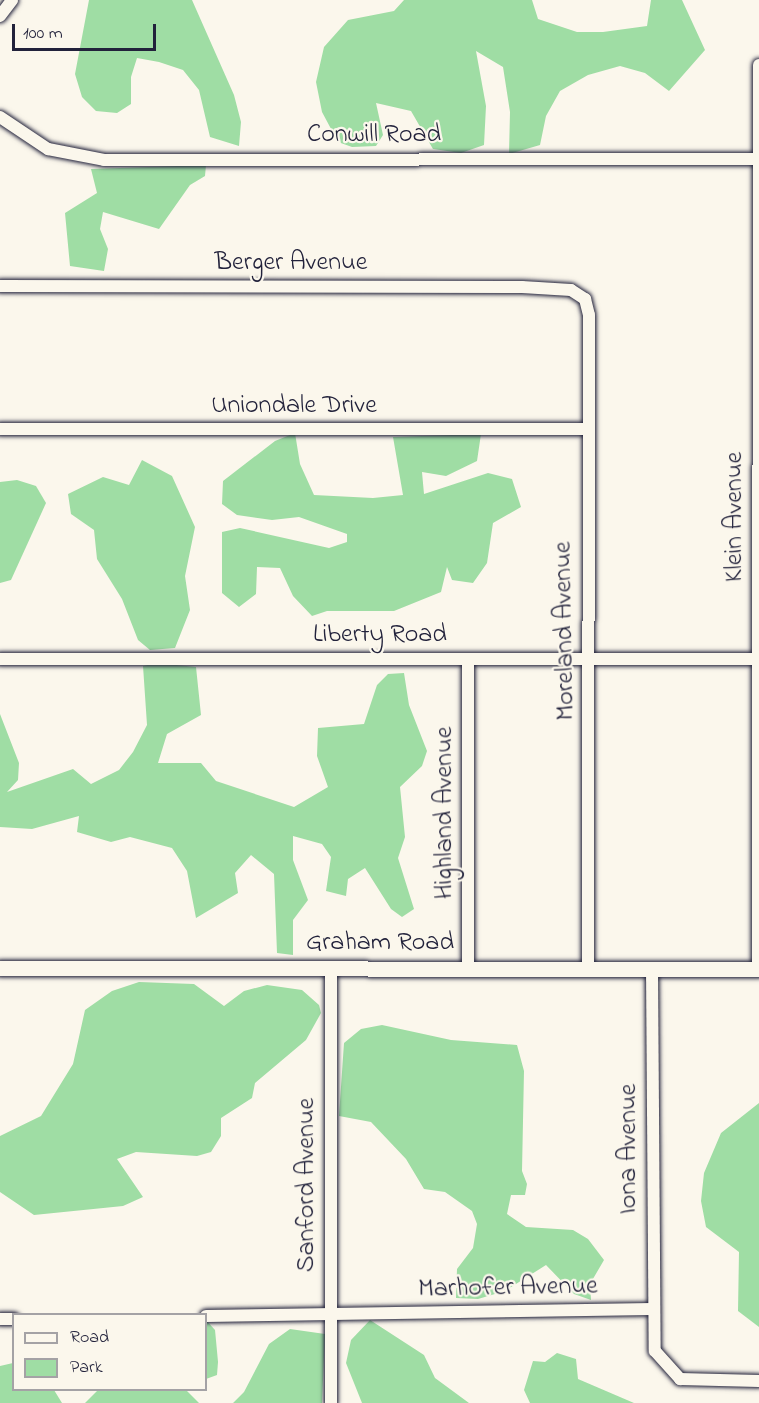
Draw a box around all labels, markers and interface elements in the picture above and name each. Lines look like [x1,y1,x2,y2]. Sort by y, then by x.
scale bar [15,12,159,50]
text: 100 m [23,21,63,47]
street label: Conwill Road [307,120,441,152]
street label: Berger Avenue [215,248,367,280]
street label: Uniondale Drive [211,391,377,423]
street label: Klein Avenue [720,452,752,582]
street label: Moreland Avenue [549,541,583,721]
street label: Liberty Road [313,620,447,652]
street label: Highland Avenue [430,727,462,899]
street label: Graham Road [306,928,454,960]
street label: Iona Avenue [614,1084,646,1214]
street label: Sanford Avenue [292,1098,324,1272]
street label: Marhofer Avenue [418,1272,598,1306]
legend [12,1313,207,1391]
text: Road [70,1325,109,1351]
text: Park [70,1355,103,1381]

